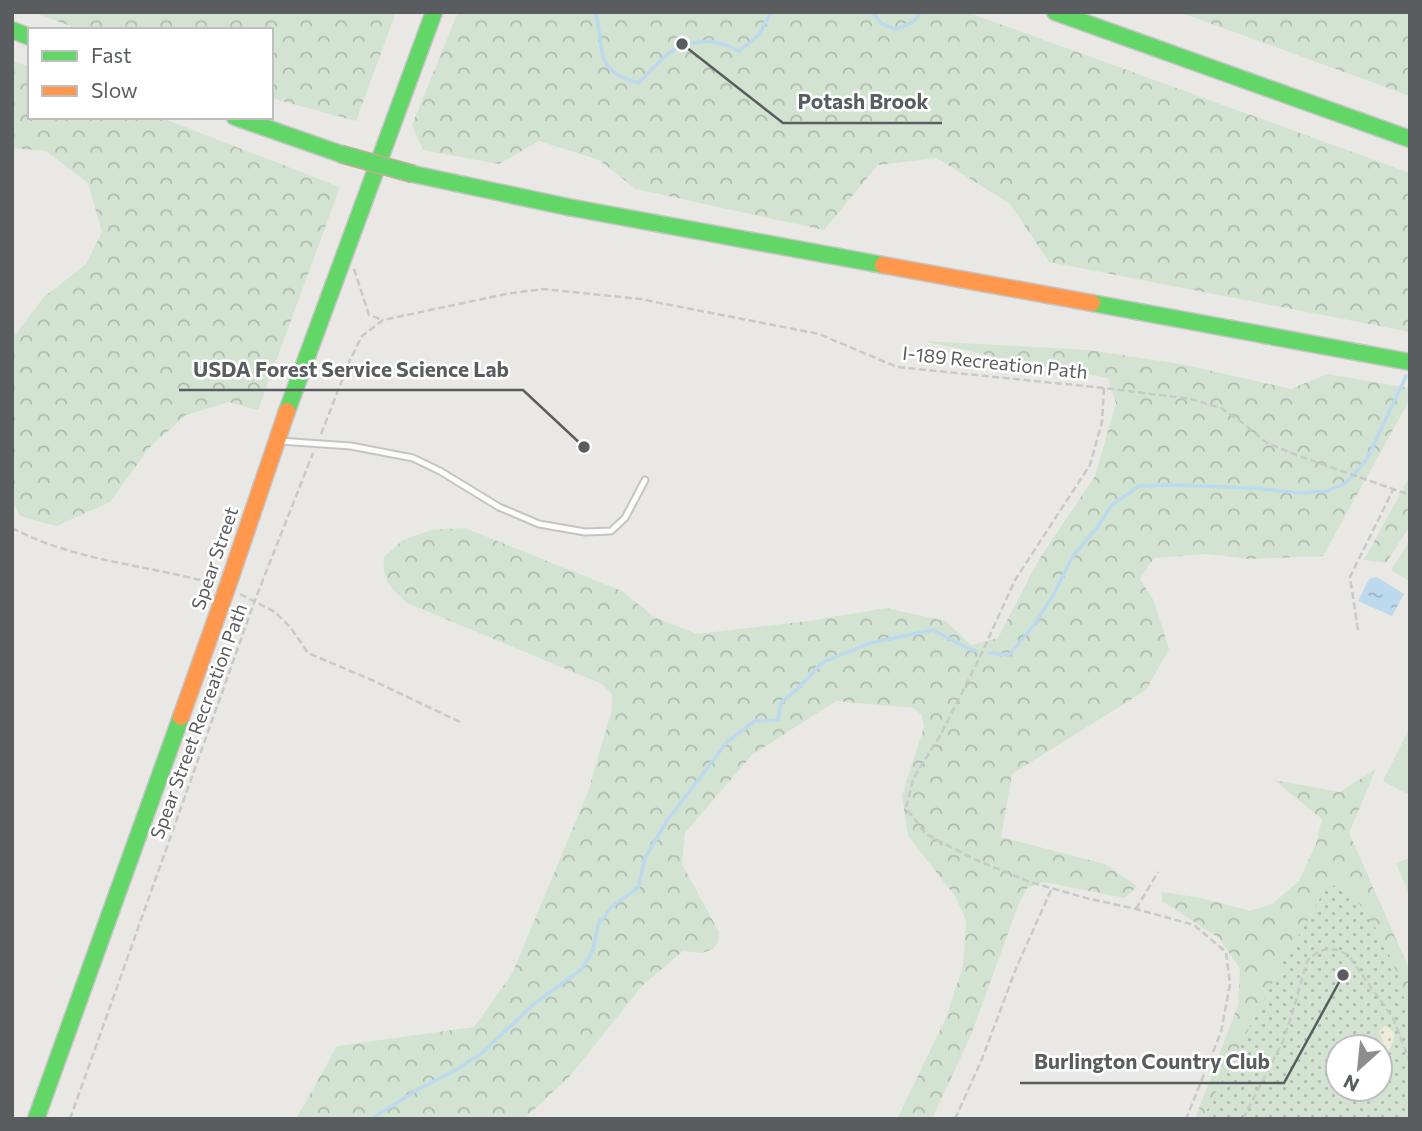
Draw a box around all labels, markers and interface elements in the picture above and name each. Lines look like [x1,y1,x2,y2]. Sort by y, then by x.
legend [28,28,273,119]
text: Fast [91,42,132,67]
text: Slow [91,77,138,102]
callout: Potash Brook [783,81,942,123]
text: Potash Brook [797,88,929,113]
street label: I-189 Recreation Path [901,341,1089,383]
callout: USDA Forest Service Science Lab [179,348,523,390]
text: USDA Forest Service Science Lab [193,356,509,381]
street label: Spear Street [186,503,242,612]
street label: Spear Street Recreation Path [145,600,251,842]
north arrow [1324,1033,1394,1103]
callout: Burlington Country Club [1020,1041,1284,1083]
text: Burlington Country Club [1034,1048,1270,1073]
text: N [1339,1070,1363,1097]

